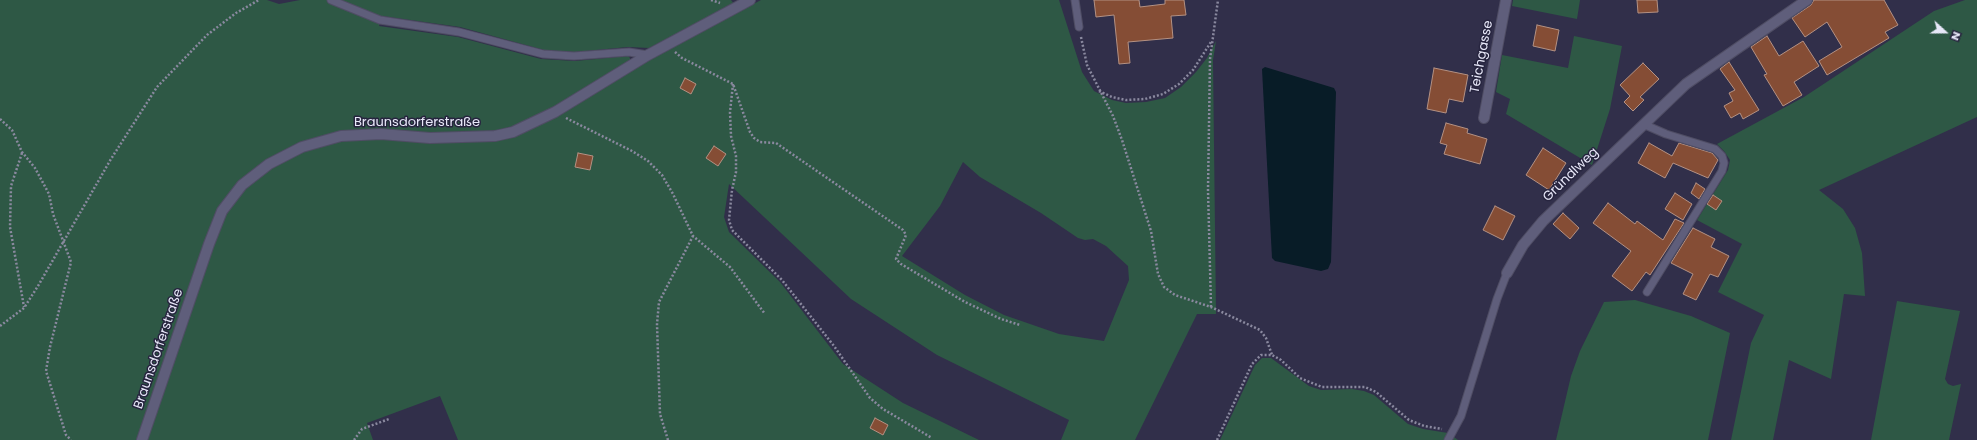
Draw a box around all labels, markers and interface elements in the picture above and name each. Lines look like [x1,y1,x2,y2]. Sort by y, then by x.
north arrow [1925,12,1965,52]
street label: Teichgasse [1467,19,1497,95]
text: N [1947,30,1965,43]
street label: Braunsdorferstraße [354,115,480,131]
street label: Gründlweg [1540,145,1602,205]
street label: Braunsdorferstraße [131,287,187,411]

